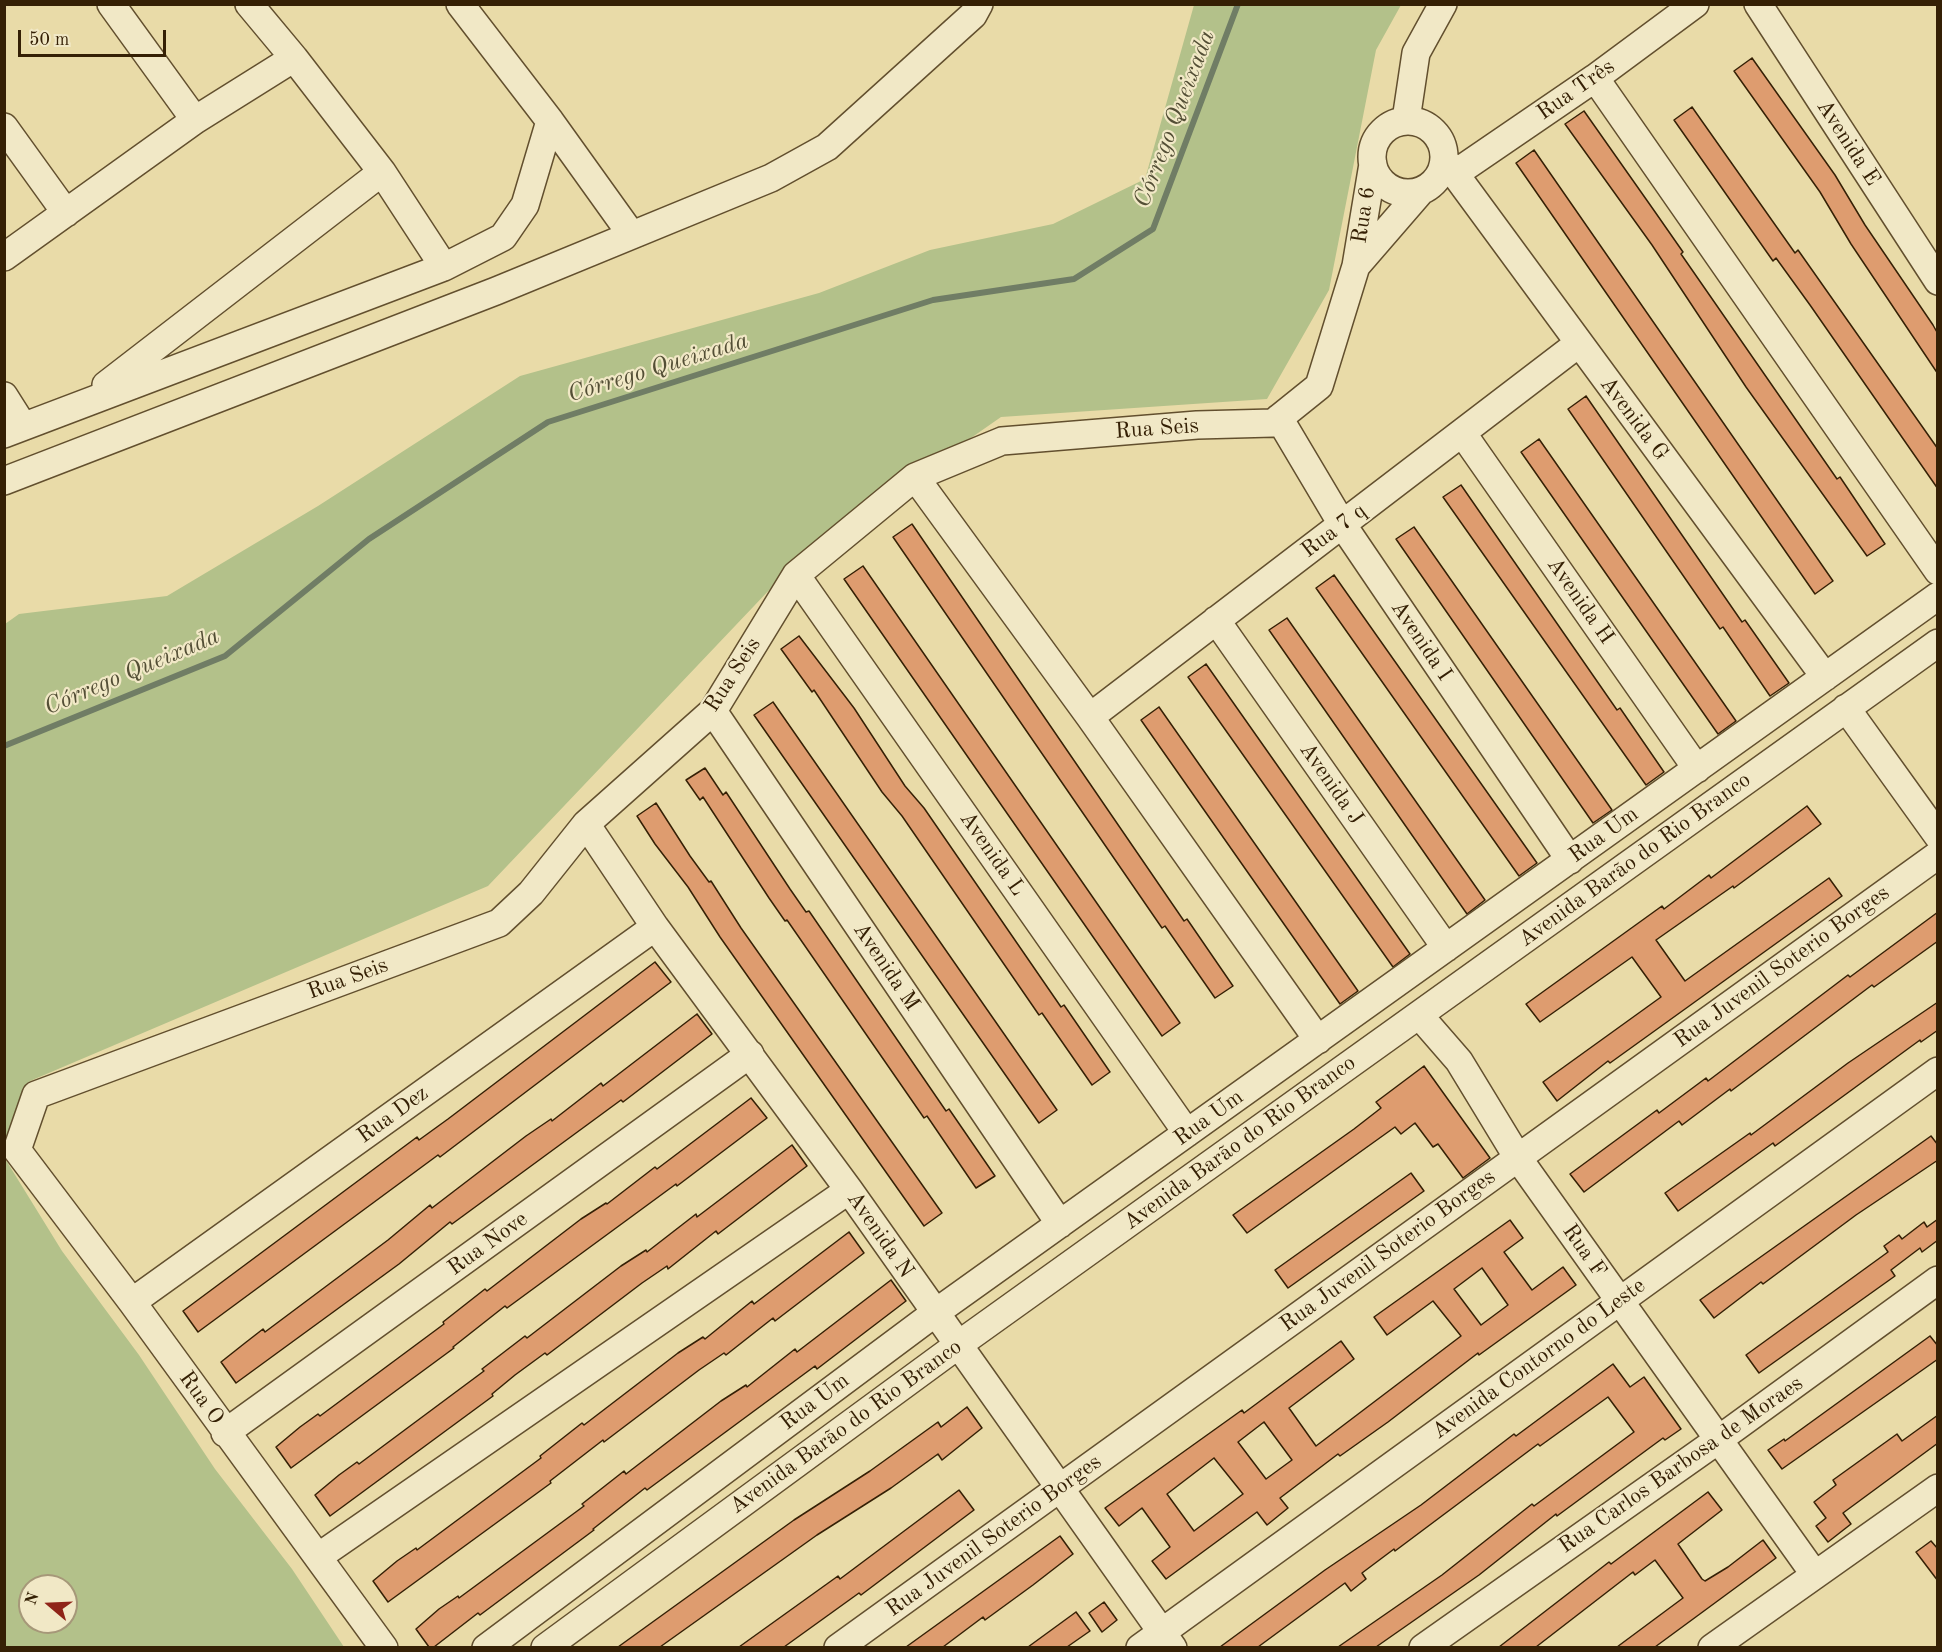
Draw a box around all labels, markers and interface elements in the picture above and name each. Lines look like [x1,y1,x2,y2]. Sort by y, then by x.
scale bar [21,18,170,56]
water label: Córrego Queixada [1128,26,1222,212]
text: 50 m [29,31,69,49]
street label: Rua Três [1532,54,1620,126]
street label: Avenida E [1810,95,1886,191]
street label: Rua 6 [1346,185,1382,245]
water label: Córrego Queixada [564,327,752,409]
street label: Avenida G [1594,372,1674,466]
street label: Rua Seis [1114,413,1200,445]
street label: Rua 7 q [1296,498,1372,564]
street label: Avenida H [1541,553,1619,649]
street label: Avenida I [1385,596,1457,686]
water label: Córrego Queixada [40,622,224,722]
street label: Rua Seis [699,633,767,717]
street label: Avenida J [1293,738,1369,830]
street label: Avenida Barão do Rio Branco [1514,767,1756,953]
street label: Rua Um [1564,801,1644,869]
street label: Avenida L [953,807,1031,901]
street label: Rua Juvenil Soterio Borges [1669,880,1895,1054]
street label: Avenida M [847,918,925,1016]
street label: Rua Seis [304,952,392,1006]
street label: Avenida Barão do Rio Branco [1119,1050,1361,1236]
street label: Rua Dez [352,1080,434,1150]
street label: Rua Um [1169,1084,1249,1152]
street label: Rua Juvenil Soterio Borges [1275,1164,1501,1338]
street label: Avenida N [841,1187,919,1283]
street label: Rua Nove [443,1206,533,1282]
street label: Rua F [1556,1219,1612,1283]
street label: Avenida Contorno do Leste [1427,1273,1651,1445]
street label: Avenida Barão do Rio Branco [725,1334,967,1520]
street label: Rua O [173,1366,229,1430]
street label: Rua Um [775,1368,855,1436]
street label: Rua Carlos Barbosa de Moraes [1554,1370,1808,1560]
street label: Rua Juvenil Soterio Borges [881,1449,1107,1623]
north arrow [18,1574,78,1634]
text: N [23,1590,42,1607]

